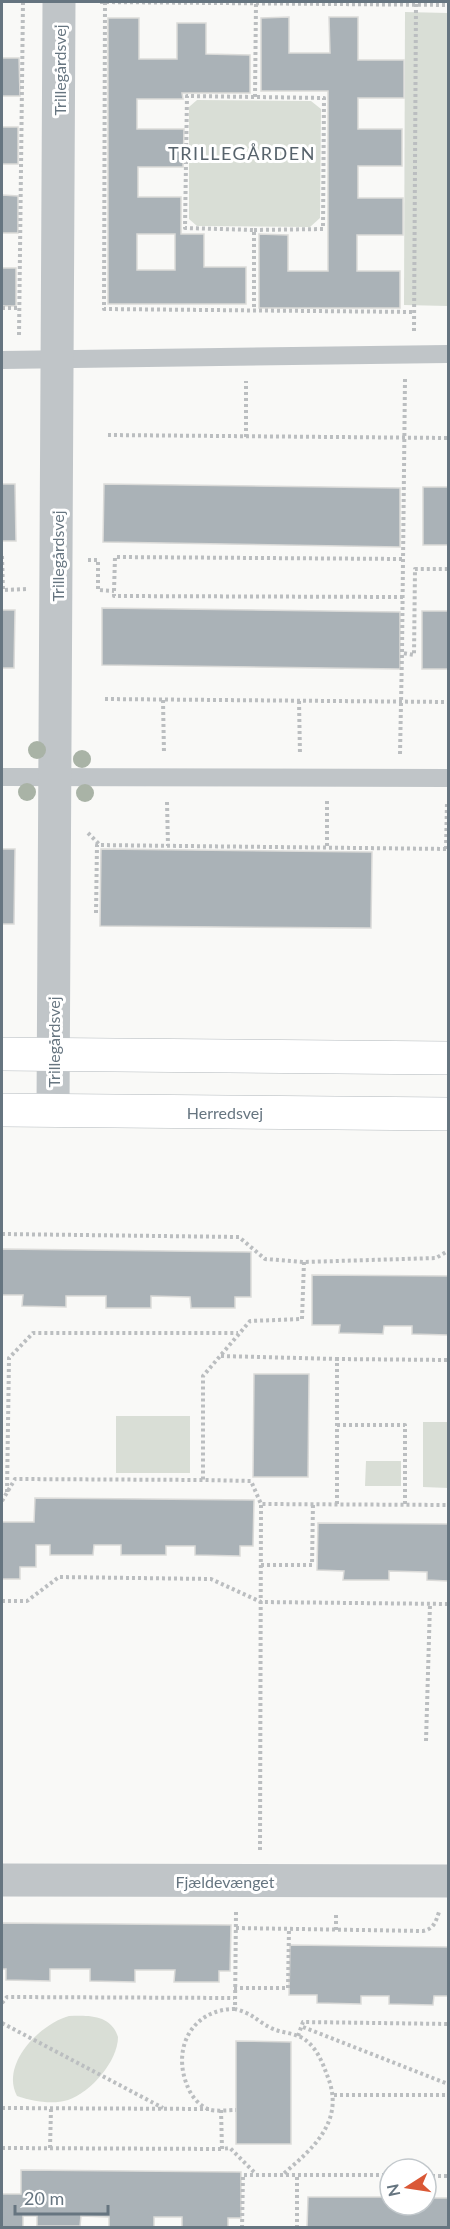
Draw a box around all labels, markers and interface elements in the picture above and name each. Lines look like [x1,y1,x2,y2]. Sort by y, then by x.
street label: Trillegårdsvej [50,24,69,116]
district label: TRILLEGÅRDEN [168,142,316,164]
street label: Trillegårdsvej [48,510,67,602]
street label: Trillegårdsvej [44,996,63,1088]
street label: Herredsvej [187,1103,263,1122]
street label: Fjældevænget [176,1872,275,1891]
north arrow [378,2157,438,2217]
scale bar [15,2178,108,2216]
text: N [382,2182,403,2198]
text: 20 m [24,2187,64,2209]

